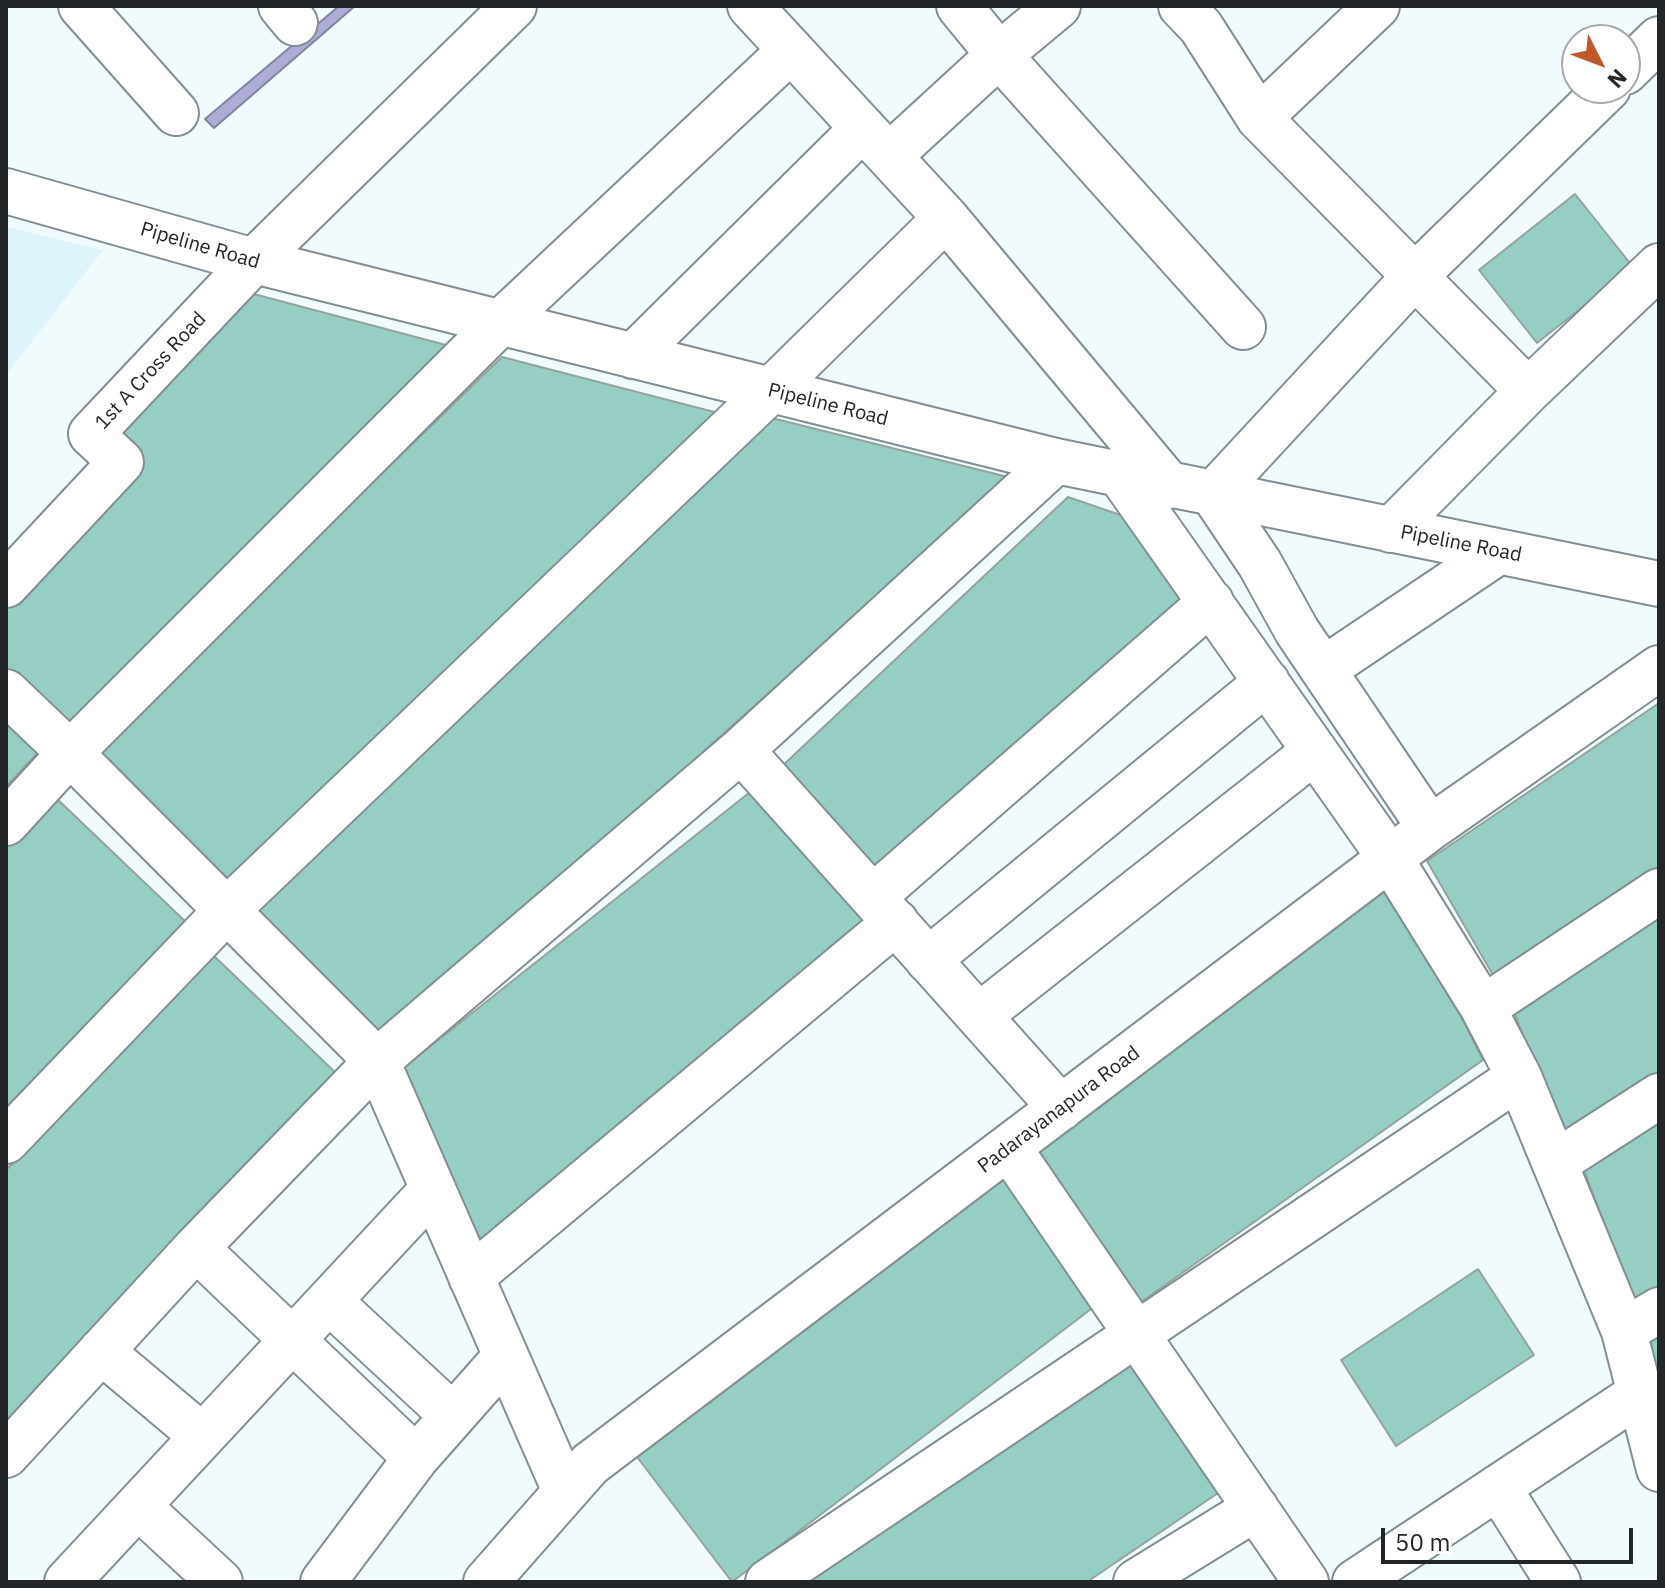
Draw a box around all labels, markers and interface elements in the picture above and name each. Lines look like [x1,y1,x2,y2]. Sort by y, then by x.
north arrow [1561,24,1641,104]
text: N [1602,63,1634,95]
street label: Pipeline Road [137,217,263,275]
street label: 1st A Cross Road [90,307,212,435]
street label: Pipeline Road [765,378,891,432]
street label: Pipeline Road [1398,520,1524,568]
street label: Padarayanapura Road [973,1041,1145,1179]
scale bar [1385,1512,1637,1562]
text: 50 m [1395,1526,1450,1558]

